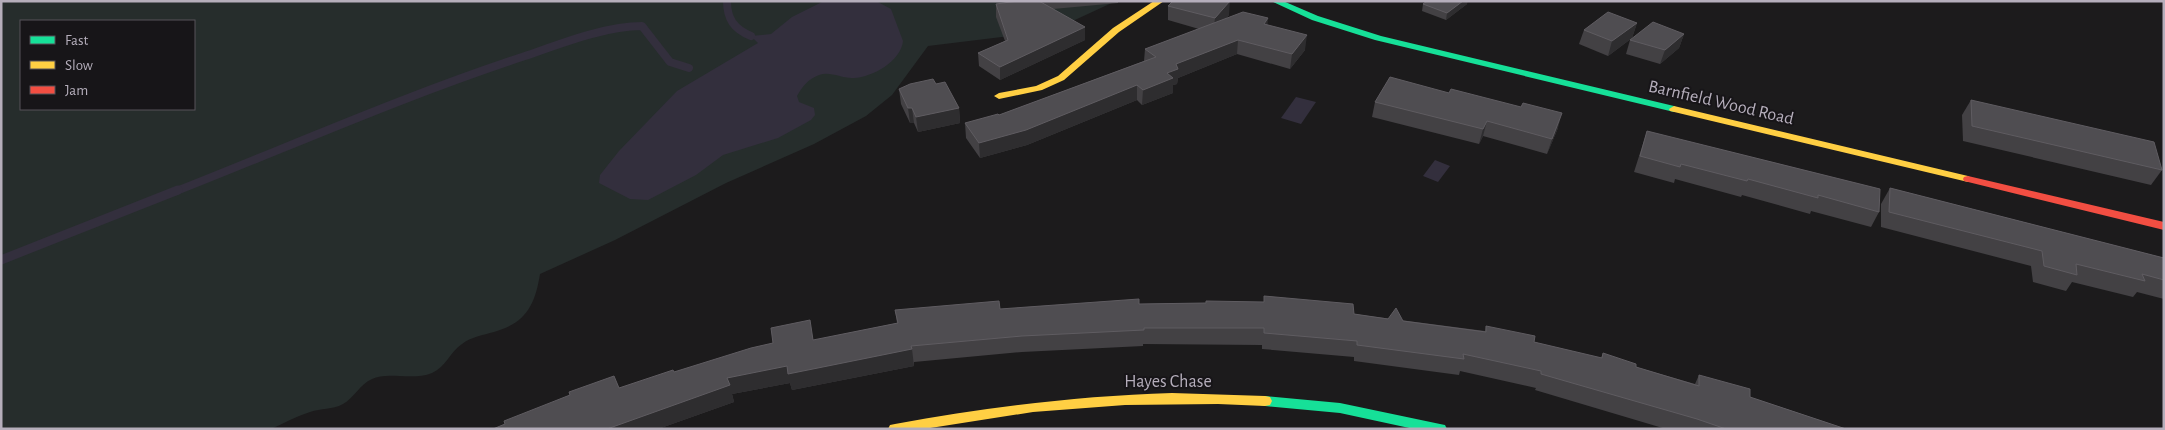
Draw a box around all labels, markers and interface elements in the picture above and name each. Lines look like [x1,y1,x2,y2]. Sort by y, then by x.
legend [20,20,195,110]
text: Fast [65,33,89,48]
text: Slow [65,58,93,73]
street label: Barnfield Wood Road [1646,77,1796,129]
text: Jam [65,83,88,98]
street label: Hayes Chase [1124,373,1212,391]

